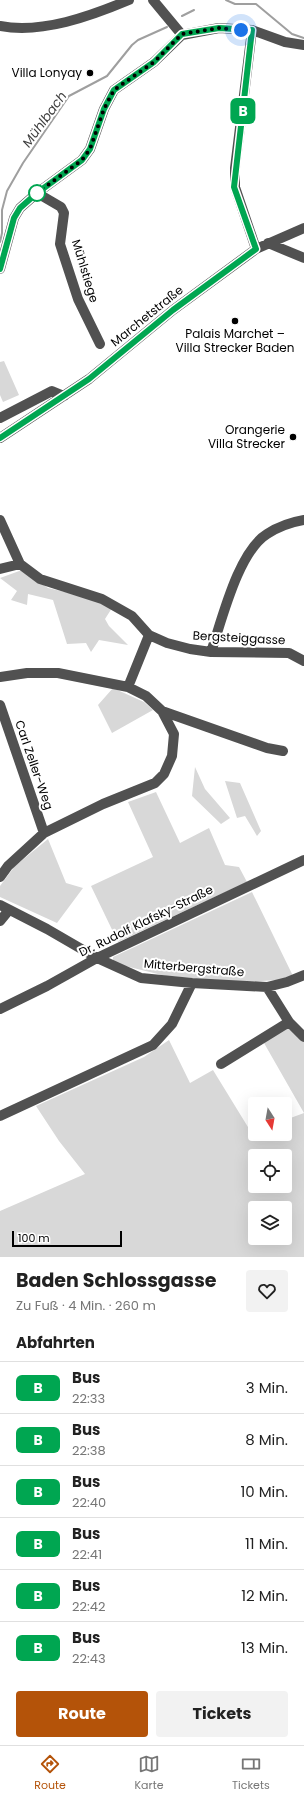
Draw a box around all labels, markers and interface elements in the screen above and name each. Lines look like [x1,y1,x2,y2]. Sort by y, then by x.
your location [231,20,251,40]
place label: Villa Lonyay [12,64,82,81]
marker: Villa Lonyay [85,68,95,78]
water label: Mühlbach [18,87,71,151]
line badge: B [230,98,256,124]
text: B [238,101,248,121]
unlabelled marker [28,184,46,202]
street label: Mühlstiege [68,237,103,305]
street label: Marchetstraße [107,281,186,350]
marker: Palais Marchet – Villa Strecker Baden [230,316,240,326]
place label: Palais Marchet – Villa Strecker Baden [176,325,294,356]
place label: Orangerie Villa Strecker [208,421,286,452]
marker: Orangerie Villa Strecker [288,432,298,442]
street label: Bergsteiggasse [192,627,286,648]
street label: Carl Zeller-Weg [11,718,58,812]
street label: Dr. Rudolf Klafsky-Straße [76,881,216,960]
street label: Mitterbergstraße [143,955,245,980]
north arrow [248,1097,292,1141]
map controls [248,1097,292,1245]
button: locate [248,1149,292,1193]
button: layers [248,1201,292,1245]
scale bar [12,1229,122,1248]
text: 100 m [18,1230,50,1246]
text: Baden Schlossgasse [16,1267,216,1294]
button: heart [246,1270,288,1312]
text: Zu Fuß · 4 Min. · 260 m [16,1296,156,1315]
text: Abfahrten [16,1332,95,1353]
text: Bus [72,1367,100,1388]
text: 3 Min. [246,1377,288,1398]
text: B [33,1378,43,1398]
text: 22:33 [72,1389,105,1408]
text: Bus [72,1419,100,1440]
text: 8 Min. [245,1429,288,1450]
text: B [33,1430,43,1450]
text: 22:38 [72,1441,106,1460]
text: Bus [72,1471,100,1492]
text: 10 Min. [240,1481,288,1502]
text: B [33,1482,43,1502]
text: 22:40 [72,1493,106,1512]
text: Bus [72,1523,100,1544]
text: 11 Min. [245,1533,288,1554]
text: B [33,1534,43,1554]
text: 22:41 [72,1545,102,1564]
text: Bus [72,1575,100,1596]
text: 12 Min. [241,1585,288,1606]
text: B [33,1586,43,1606]
text: 22:42 [72,1597,105,1616]
text: Bus [72,1627,100,1648]
text: 13 Min. [241,1637,288,1658]
text: B [33,1638,43,1658]
text: 22:43 [72,1649,106,1668]
button: Route [16,1691,148,1737]
button: Tickets [156,1691,288,1737]
tab: Route [34,1753,66,1794]
tab: Karte [135,1753,163,1794]
tab: Tickets [232,1753,270,1794]

